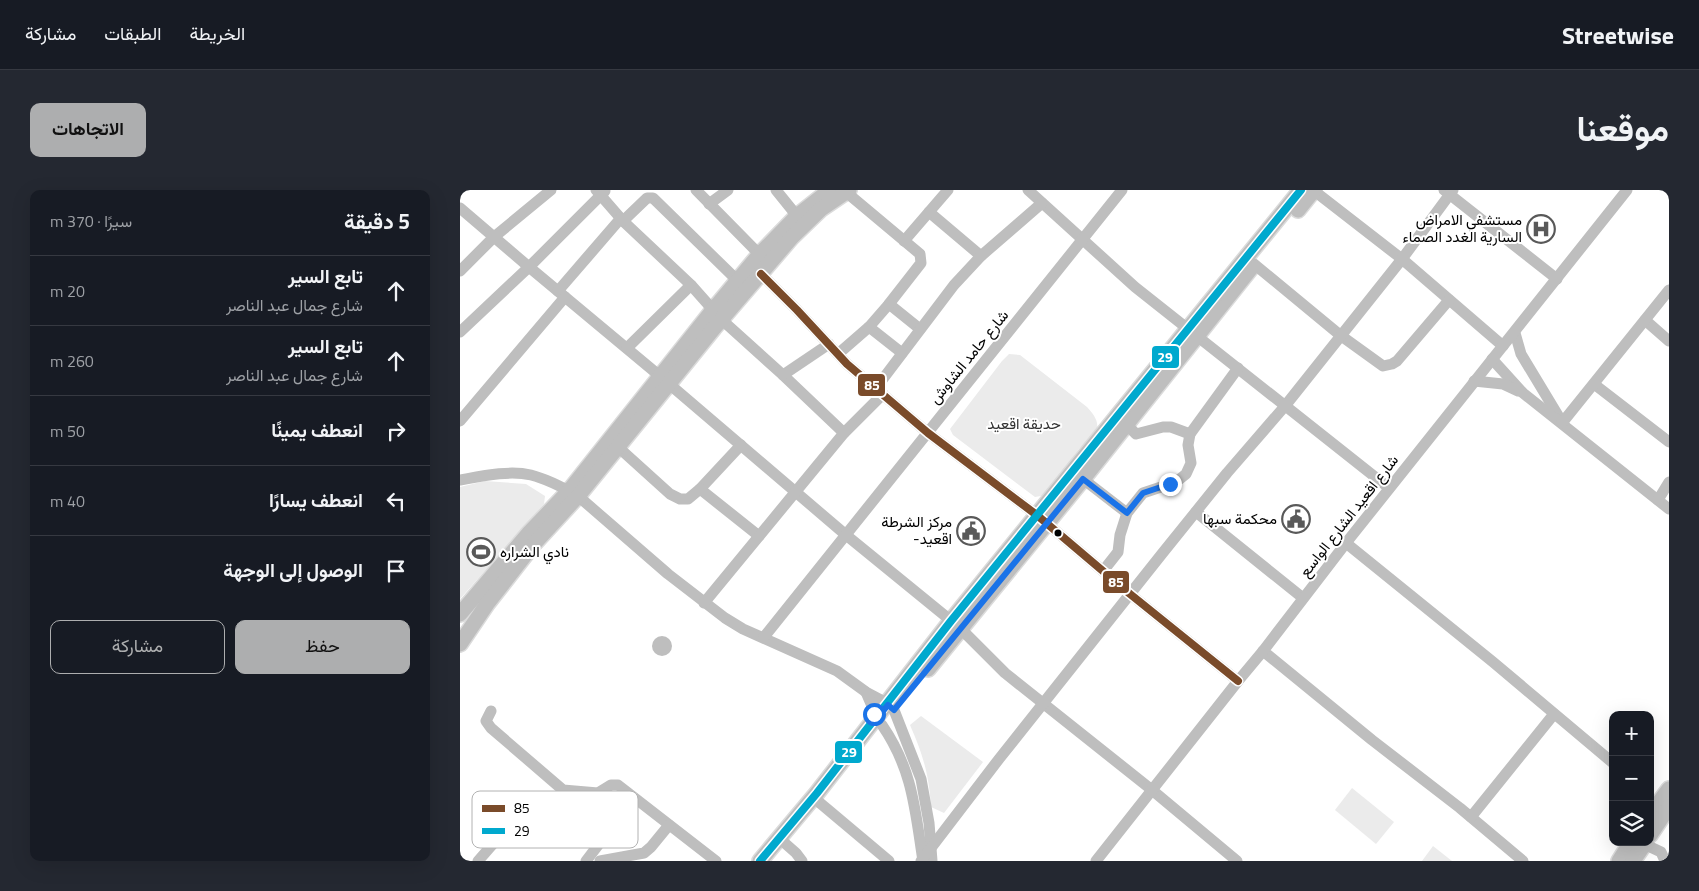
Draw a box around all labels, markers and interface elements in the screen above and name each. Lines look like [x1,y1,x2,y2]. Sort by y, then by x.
text: Streetwise [1562,17,1674,53]
text: مشاركة [25,20,76,47]
text: الطبقات [104,20,161,47]
text: الخريطة [189,20,245,47]
text: موقعنا [1576,101,1669,155]
button: الاتجاهات [30,103,146,157]
text: 5 دقيقة [344,205,410,237]
place label: مستشفي الامراض السارية الغدد الصماء [1403,208,1522,248]
text: سيرًا · 370 m [50,209,132,233]
hospital icon: مستشفي الامراض السارية الغدد الصماء [1526,214,1556,244]
text: تابع السير [288,261,363,290]
icon: ahead [382,277,410,305]
text: 20 m [50,279,85,303]
text: شارع جمال عبد الناصر [226,293,363,317]
street label: شارع حامد الشاوش [923,304,1014,409]
text: تابع السير [288,331,363,360]
line badge: 29 [1151,345,1180,369]
text: 29 [1157,346,1173,367]
icon: ahead [382,347,410,375]
text: 260 m [50,349,94,373]
text: شارع جمال عبد الناصر [226,363,363,387]
line badge: 85 [857,373,886,397]
text: 85 [864,374,880,395]
park label: حديقة اقعيد [987,412,1061,435]
text: انعطف يمينًا [271,415,363,444]
icon: right [382,417,410,445]
text: 50 m [50,419,85,443]
street label: شارع اقعيد الشارع الواسع [1293,449,1404,582]
route end [1159,473,1182,496]
text: انعطف يسارًا [269,485,363,514]
icon: left [382,487,410,515]
text: 40 m [50,489,85,513]
public building icon: محكمة سبها [1281,504,1311,534]
place label: محكمة سبها [1203,507,1277,530]
place label: مركز الشرطة -اقعيد [881,510,952,550]
public building icon: مركز الشرطة -اقعيد [956,516,986,546]
unlabelled marker [1053,528,1063,538]
sports icon: نادي الشراره [466,537,496,567]
place label: نادي الشراره [500,540,569,565]
text: الوصول إلى الوجهة [223,555,363,584]
icon: arrive [382,557,410,585]
line badge: 85 [1102,570,1130,594]
text: 85 [1108,571,1124,592]
button: مشاركة [50,620,225,674]
button: حفظ [235,620,410,674]
route start [863,703,886,726]
map controls [1609,711,1654,846]
button: + [1609,711,1654,756]
line badge: 29 [834,740,863,764]
text: 29 [841,741,857,762]
button: − [1609,756,1654,801]
legend [472,791,638,848]
text: 85 [514,797,530,818]
button: layers [1609,801,1654,846]
text: 29 [514,820,530,841]

